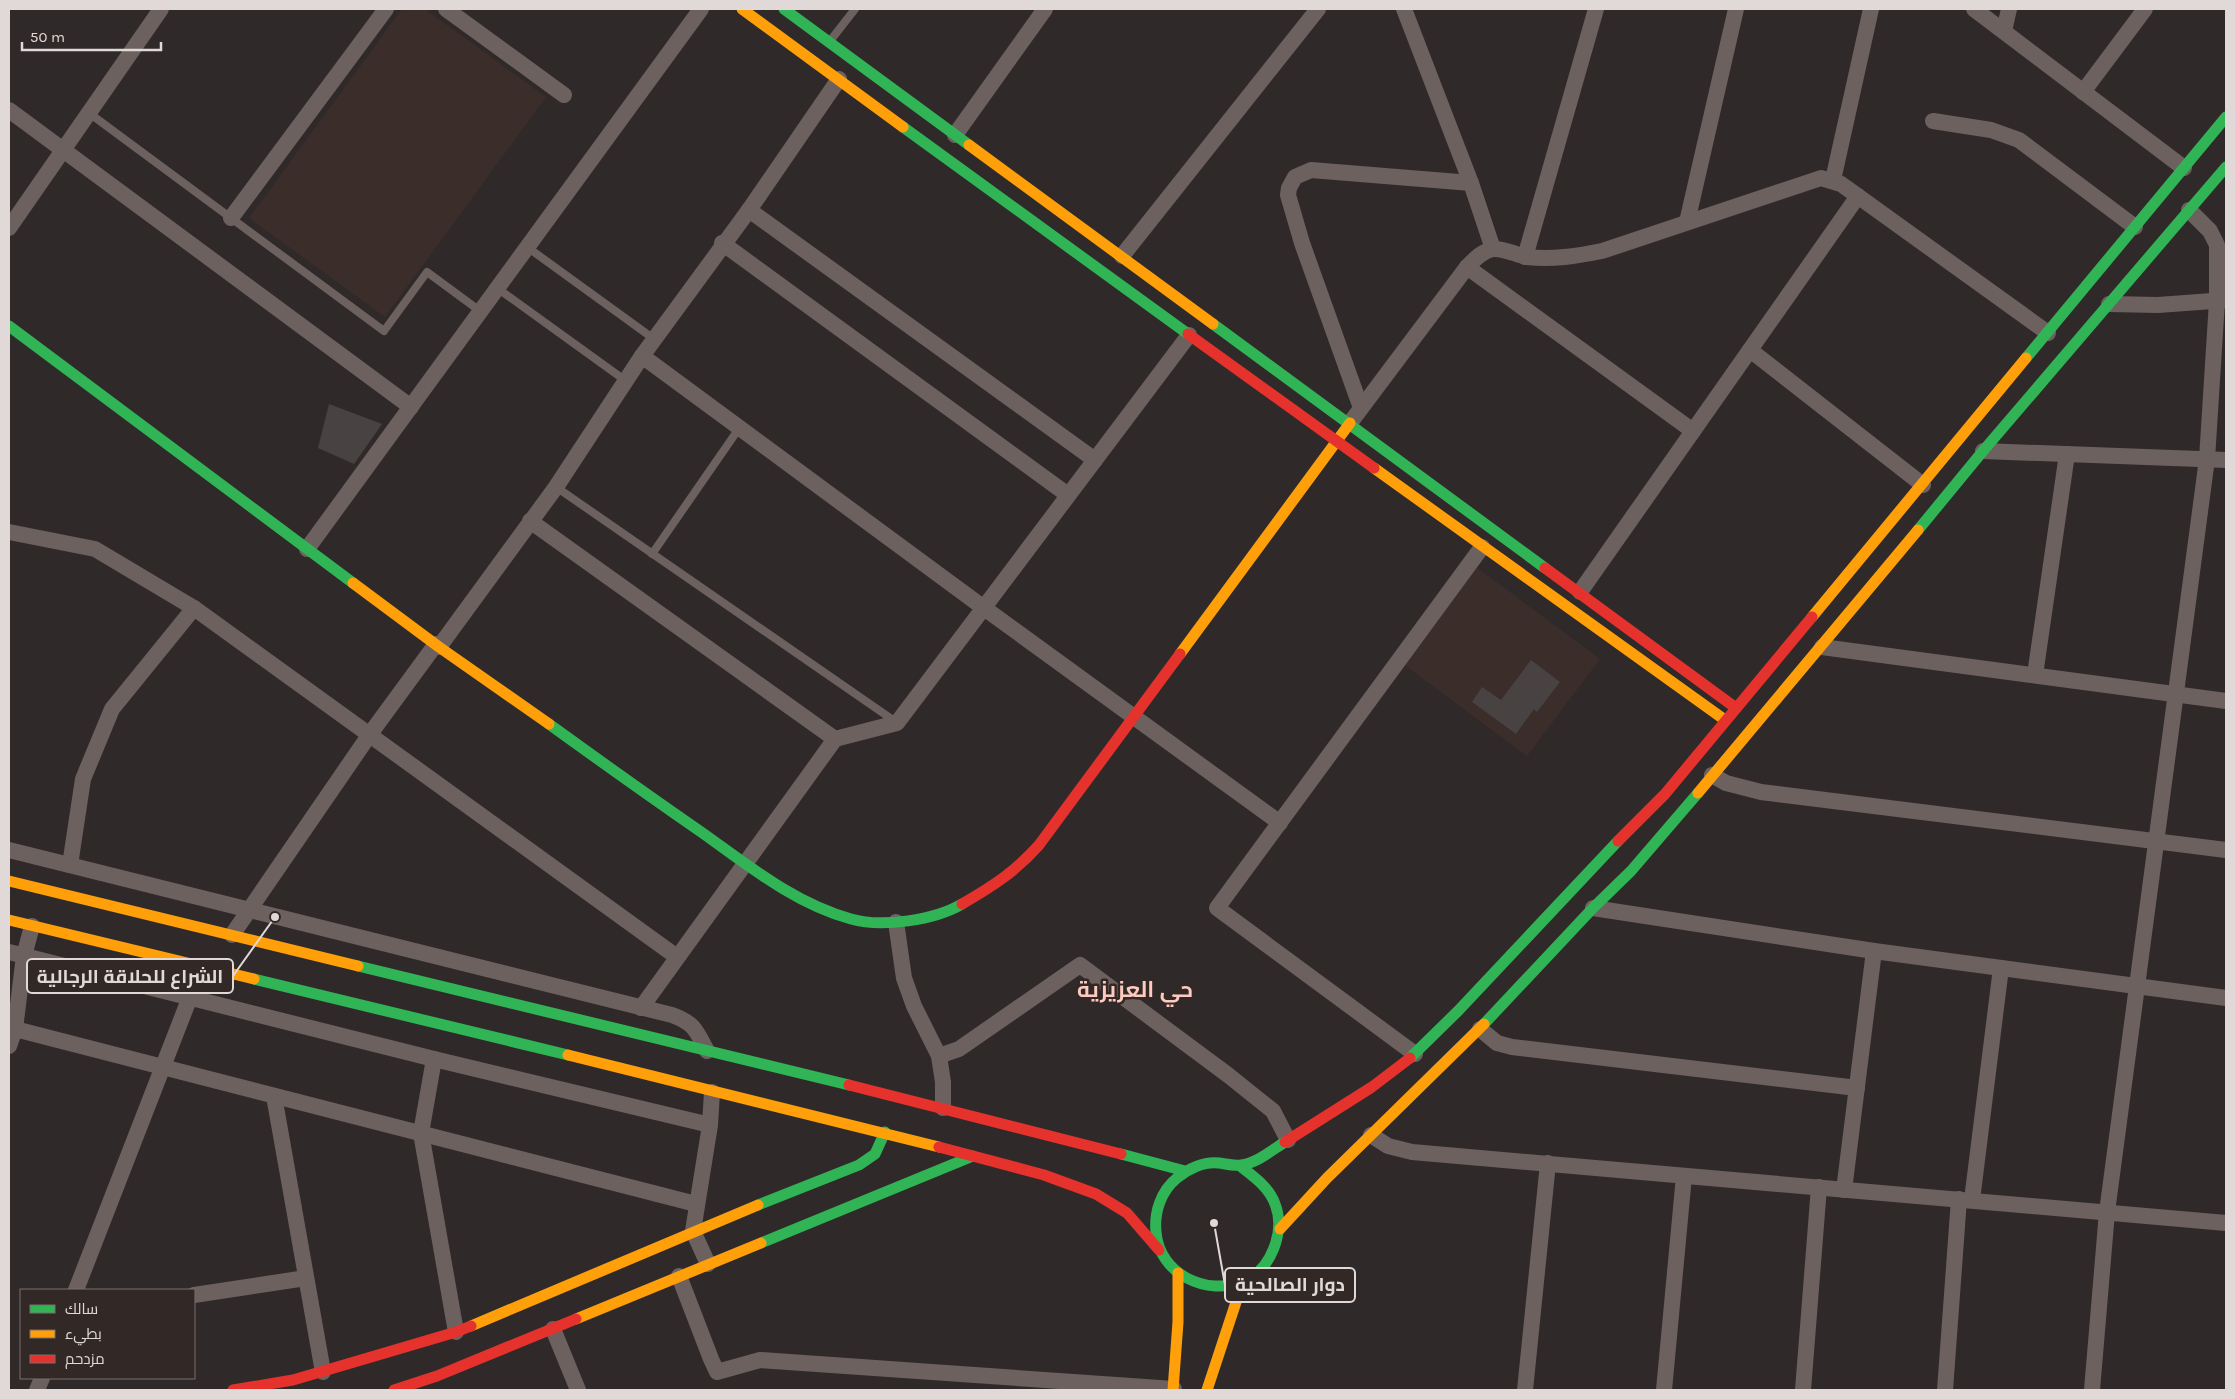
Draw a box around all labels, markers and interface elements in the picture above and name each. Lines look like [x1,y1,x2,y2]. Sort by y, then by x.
scale bar [22,20,161,52]
text: 50 m [30,28,65,46]
callout: الشراع للحلاقة الرجالية [27,959,233,993]
text: الشراع للحلاقة الرجالية [37,966,223,990]
district label: حي العزيزية [1077,977,1193,1007]
callout: دوار الصالحية [1225,1268,1355,1302]
text: دوار الصالحية [1235,1274,1345,1296]
legend [20,1289,195,1379]
text: سالك [65,1300,98,1318]
text: بطيء [65,1325,102,1346]
text: مزدحم [65,1350,105,1369]

